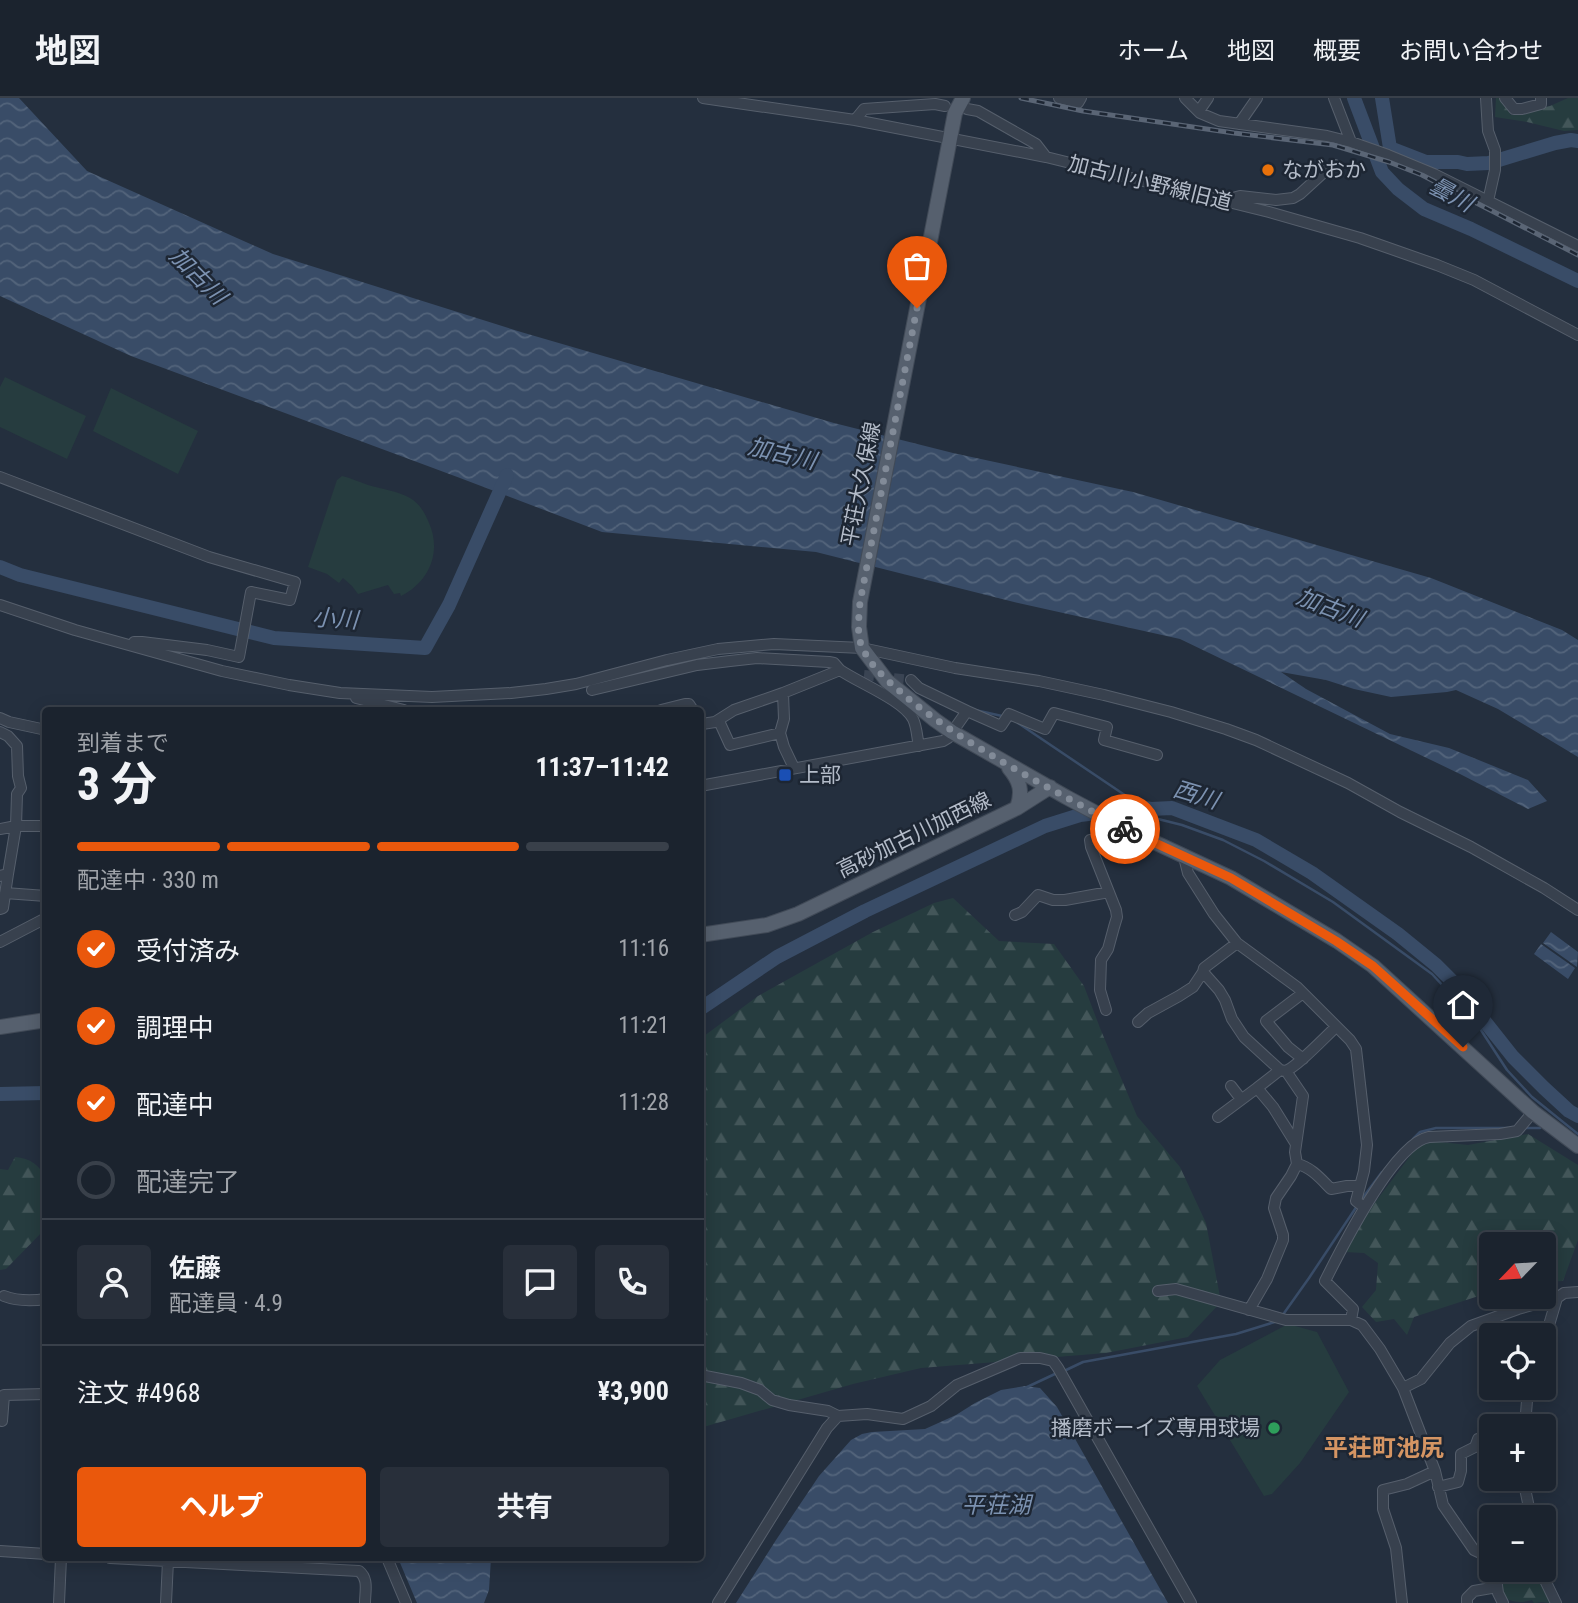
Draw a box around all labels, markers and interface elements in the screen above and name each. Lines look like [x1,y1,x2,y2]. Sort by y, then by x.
text: 地図 [35,31,101,70]
text: ホーム [1118,37,1189,65]
text: 地図 [1227,37,1275,65]
text: 概要 [1313,37,1361,65]
text: お問い合わせ [1399,37,1543,65]
street label: 加古川小野線旧道 [1066,151,1234,215]
place label: ながおか [1282,158,1366,182]
marker: ながおか [1260,162,1276,178]
water label: 曇川 [1424,172,1480,219]
pin [887,236,947,308]
water label: 加古川 [164,242,234,312]
icon: bag [898,247,936,285]
street label: 平荘大久保線 [837,420,885,548]
water label: 加古川 [745,433,822,476]
water label: 加古川 [1293,583,1370,634]
water label: 小川 [311,604,362,634]
text: 到着まで [77,730,169,757]
text: 11:37–11:42 [535,752,669,782]
text: 3 分 [77,757,157,811]
place label: 上部 [799,763,841,787]
marker: 上部 [777,767,793,783]
water label: 西川 [1170,775,1225,816]
street label: 高砂加古川加西線 [833,787,995,883]
courier [1090,794,1160,864]
icon: bike [1106,810,1144,848]
text: 配達中 · 330 m [77,867,219,894]
icon: check [77,930,115,968]
text: 11:16 [618,935,669,962]
text: 受付済み [136,936,240,966]
pin [1433,975,1493,1047]
icon: home [1444,986,1482,1024]
icon: check [77,1007,115,1045]
text: 11:21 [618,1012,669,1039]
text: 調理中 [136,1013,214,1043]
icon: check [77,1084,115,1122]
text: 11:28 [618,1089,669,1116]
text: 配達中 [136,1090,214,1120]
text: 配達完了 [136,1167,240,1197]
north arrow [1479,1232,1556,1309]
map controls [1479,1232,1556,1582]
button: person [77,1245,151,1319]
button: chat [503,1245,577,1319]
button: phone [595,1245,669,1319]
text: 佐藤 [169,1253,221,1283]
text: 配達員 · 4.9 [169,1290,283,1317]
button: locate [1479,1323,1556,1400]
text: ¥3,900 [598,1376,669,1406]
text: 注文 #4968 [77,1378,201,1408]
button: + [1479,1414,1556,1491]
place label: 播磨ボーイズ専用球場 [1051,1416,1260,1440]
marker: 播磨ボーイズ専用球場 [1266,1420,1282,1436]
district label: 平荘町池尻 [1324,1434,1444,1462]
button: ヘルプ [77,1467,366,1547]
button: 共有 [380,1467,669,1547]
water label: 平荘湖 [962,1492,1034,1519]
button: − [1479,1505,1556,1582]

